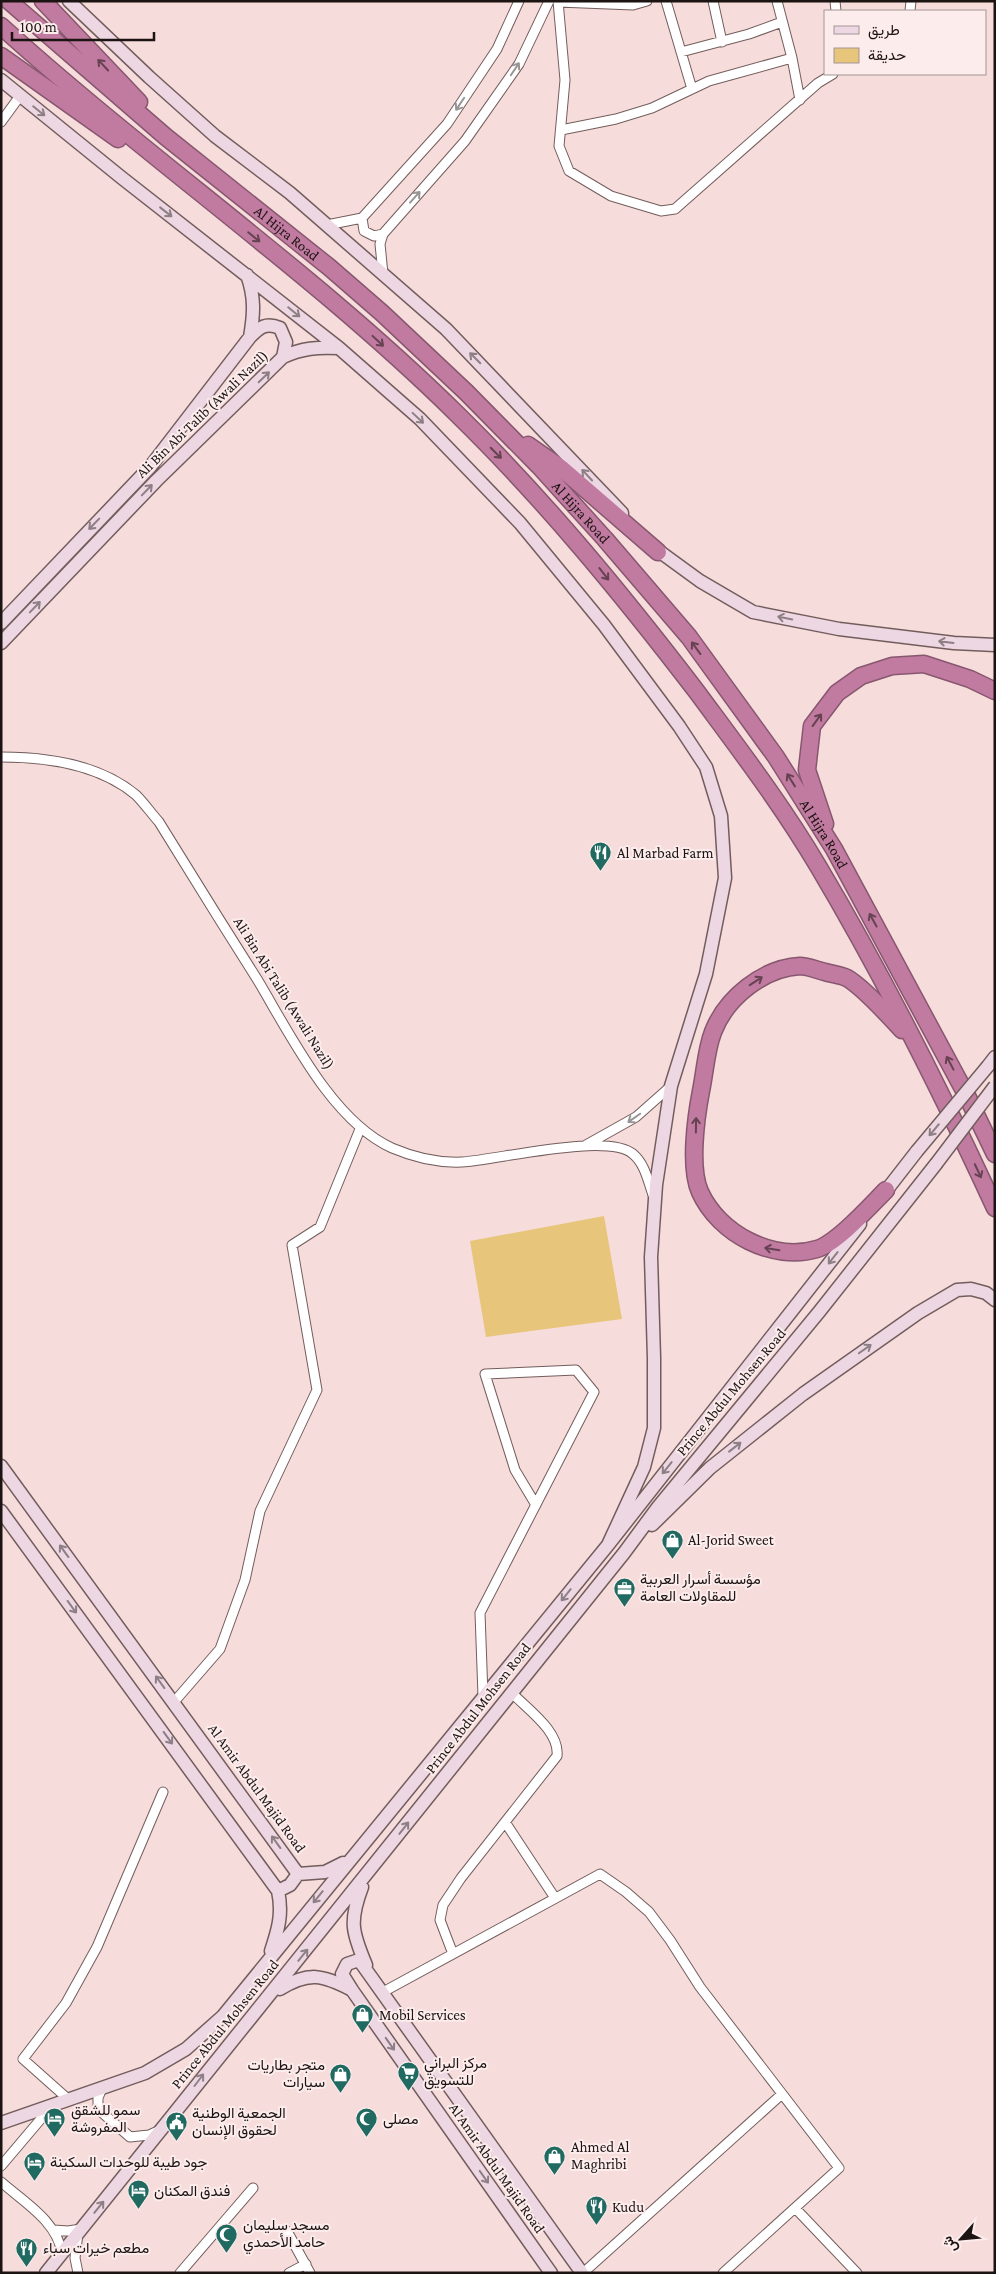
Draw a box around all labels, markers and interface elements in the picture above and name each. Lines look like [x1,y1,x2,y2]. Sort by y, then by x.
scale bar [12,10,155,42]
legend [824,10,986,75]
text: 100 m [20,19,57,35]
text: طريق [868,22,900,40]
text: حديقة [868,47,906,64]
one-way arrow [97,59,109,71]
one-way arrow [510,62,520,76]
one-way arrow [455,97,466,111]
one-way arrow [32,106,45,117]
one-way arrow [409,191,421,204]
street label: Al Hijra Road [251,203,322,264]
one-way arrow [159,207,172,218]
one-way arrow [247,231,260,242]
one-way arrow [288,307,301,318]
one-way arrow [372,335,384,347]
street label: Ali Bin Abi Talib (Awali Nazil) [133,347,272,482]
one-way arrow [469,352,481,364]
one-way arrow [258,371,270,383]
one-way arrow [411,412,424,424]
one-way arrow [490,447,502,459]
one-way arrow [581,469,593,482]
street label: Al Hijra Road [549,478,613,547]
one-way arrow [141,484,153,496]
one-way arrow [88,517,100,530]
one-way arrow [599,567,610,580]
one-way arrow [29,601,41,613]
one-way arrow [778,613,794,623]
one-way arrow [938,637,954,647]
one-way arrow [691,642,702,655]
one-way arrow [812,713,822,727]
one-way arrow [785,774,795,788]
street label: Al Hijra Road [797,796,851,871]
restaurant icon: Al Marbad Farm [589,841,613,872]
place label: Al Marbad Farm [617,845,714,861]
one-way arrow [868,913,878,928]
street label: Ali Bin Abi Talib (Awali Nazil) [230,914,337,1073]
one-way arrow [749,976,763,987]
one-way arrow [945,1056,955,1071]
one-way arrow [627,1113,641,1123]
one-way arrow [691,1117,701,1134]
one-way arrow [929,1123,940,1136]
one-way arrow [974,1163,983,1178]
one-way arrow [765,1244,781,1254]
one-way arrow [828,1251,839,1264]
street label: Prince Abdul Mohsen Road [673,1325,789,1459]
one-way arrow [858,1344,872,1354]
one-way arrow [729,1442,742,1453]
one-way arrow [662,1461,673,1474]
shop icon: Al-Jorid Sweet [660,1528,684,1559]
place label: Al-Jorid Sweet [688,1532,775,1549]
one-way arrow [59,1544,69,1558]
place label: مؤسسة أسرار العربية للمقاولات العامة [640,1571,761,1605]
office icon: مؤسسة أسرار العربية للمقاولات العامة [612,1576,636,1607]
one-way arrow [561,1589,572,1602]
one-way arrow [67,1600,77,1614]
street label: Prince Abdul Mohsen Road [422,1640,534,1776]
one-way arrow [155,1675,165,1689]
street label: Al Amir Abdul Majid Road [204,1721,309,1856]
one-way arrow [163,1731,173,1745]
one-way arrow [399,1822,410,1835]
one-way arrow [271,1835,281,1849]
one-way arrow [313,1890,324,1903]
one-way arrow [297,1948,308,1961]
street label: Prince Abdul Mohsen Road [168,1956,282,2092]
shop icon: Mobil Services [351,2003,375,2034]
place label: Mobil Services [379,2007,466,2023]
one-way arrow [385,2037,395,2051]
place label: مركز البراني للتسويق [424,2055,487,2090]
place label: متجر بطاريات سيارات [247,2057,325,2091]
supermarket icon: مركز البراني للتسويق [396,2060,420,2091]
shop icon: متجر بطاريات سيارات [329,2062,353,2093]
one-way arrow [194,2074,205,2087]
street label: Al Amir Abdul Majid Road [445,2100,548,2237]
place label: سمو للشقق المفروشة [71,2102,141,2136]
place label: الجمعية الوطنية لحقوق الإنسان [192,2105,286,2140]
hotel icon: سمو للشقق المفروشة [43,2107,67,2138]
mosque icon: مصلى [355,2107,379,2138]
public building icon: الجمعية الوطنية لحقوق الإنسان [164,2110,188,2141]
place label: مصلى [383,2111,418,2129]
place label: Ahmed Al Maghribi [571,2139,629,2173]
shop icon: Ahmed Al Maghribi [543,2144,567,2175]
hotel icon: جود طيبة للوحدات السكينة [22,2150,46,2181]
place label: جود طيبة للوحدات السكينة [50,2154,207,2171]
one-way arrow [479,2170,489,2184]
hotel icon: فندق المكنان [126,2179,150,2210]
place label: فندق المكنان [154,2183,230,2200]
restaurant icon: Kudu [584,2195,608,2226]
place label: Kudu [612,2199,644,2215]
one-way arrow [93,2201,104,2214]
north arrow [936,2214,986,2264]
place label: مسجد سليمان حامد الأحمدي [243,2217,329,2255]
mosque icon: مسجد سليمان حامد الأحمدي [215,2222,239,2253]
text: ش [938,2233,961,2256]
restaurant icon: مطعم خيرات سباء [15,2236,39,2267]
place label: مطعم خيرات سباء [43,2240,149,2258]

